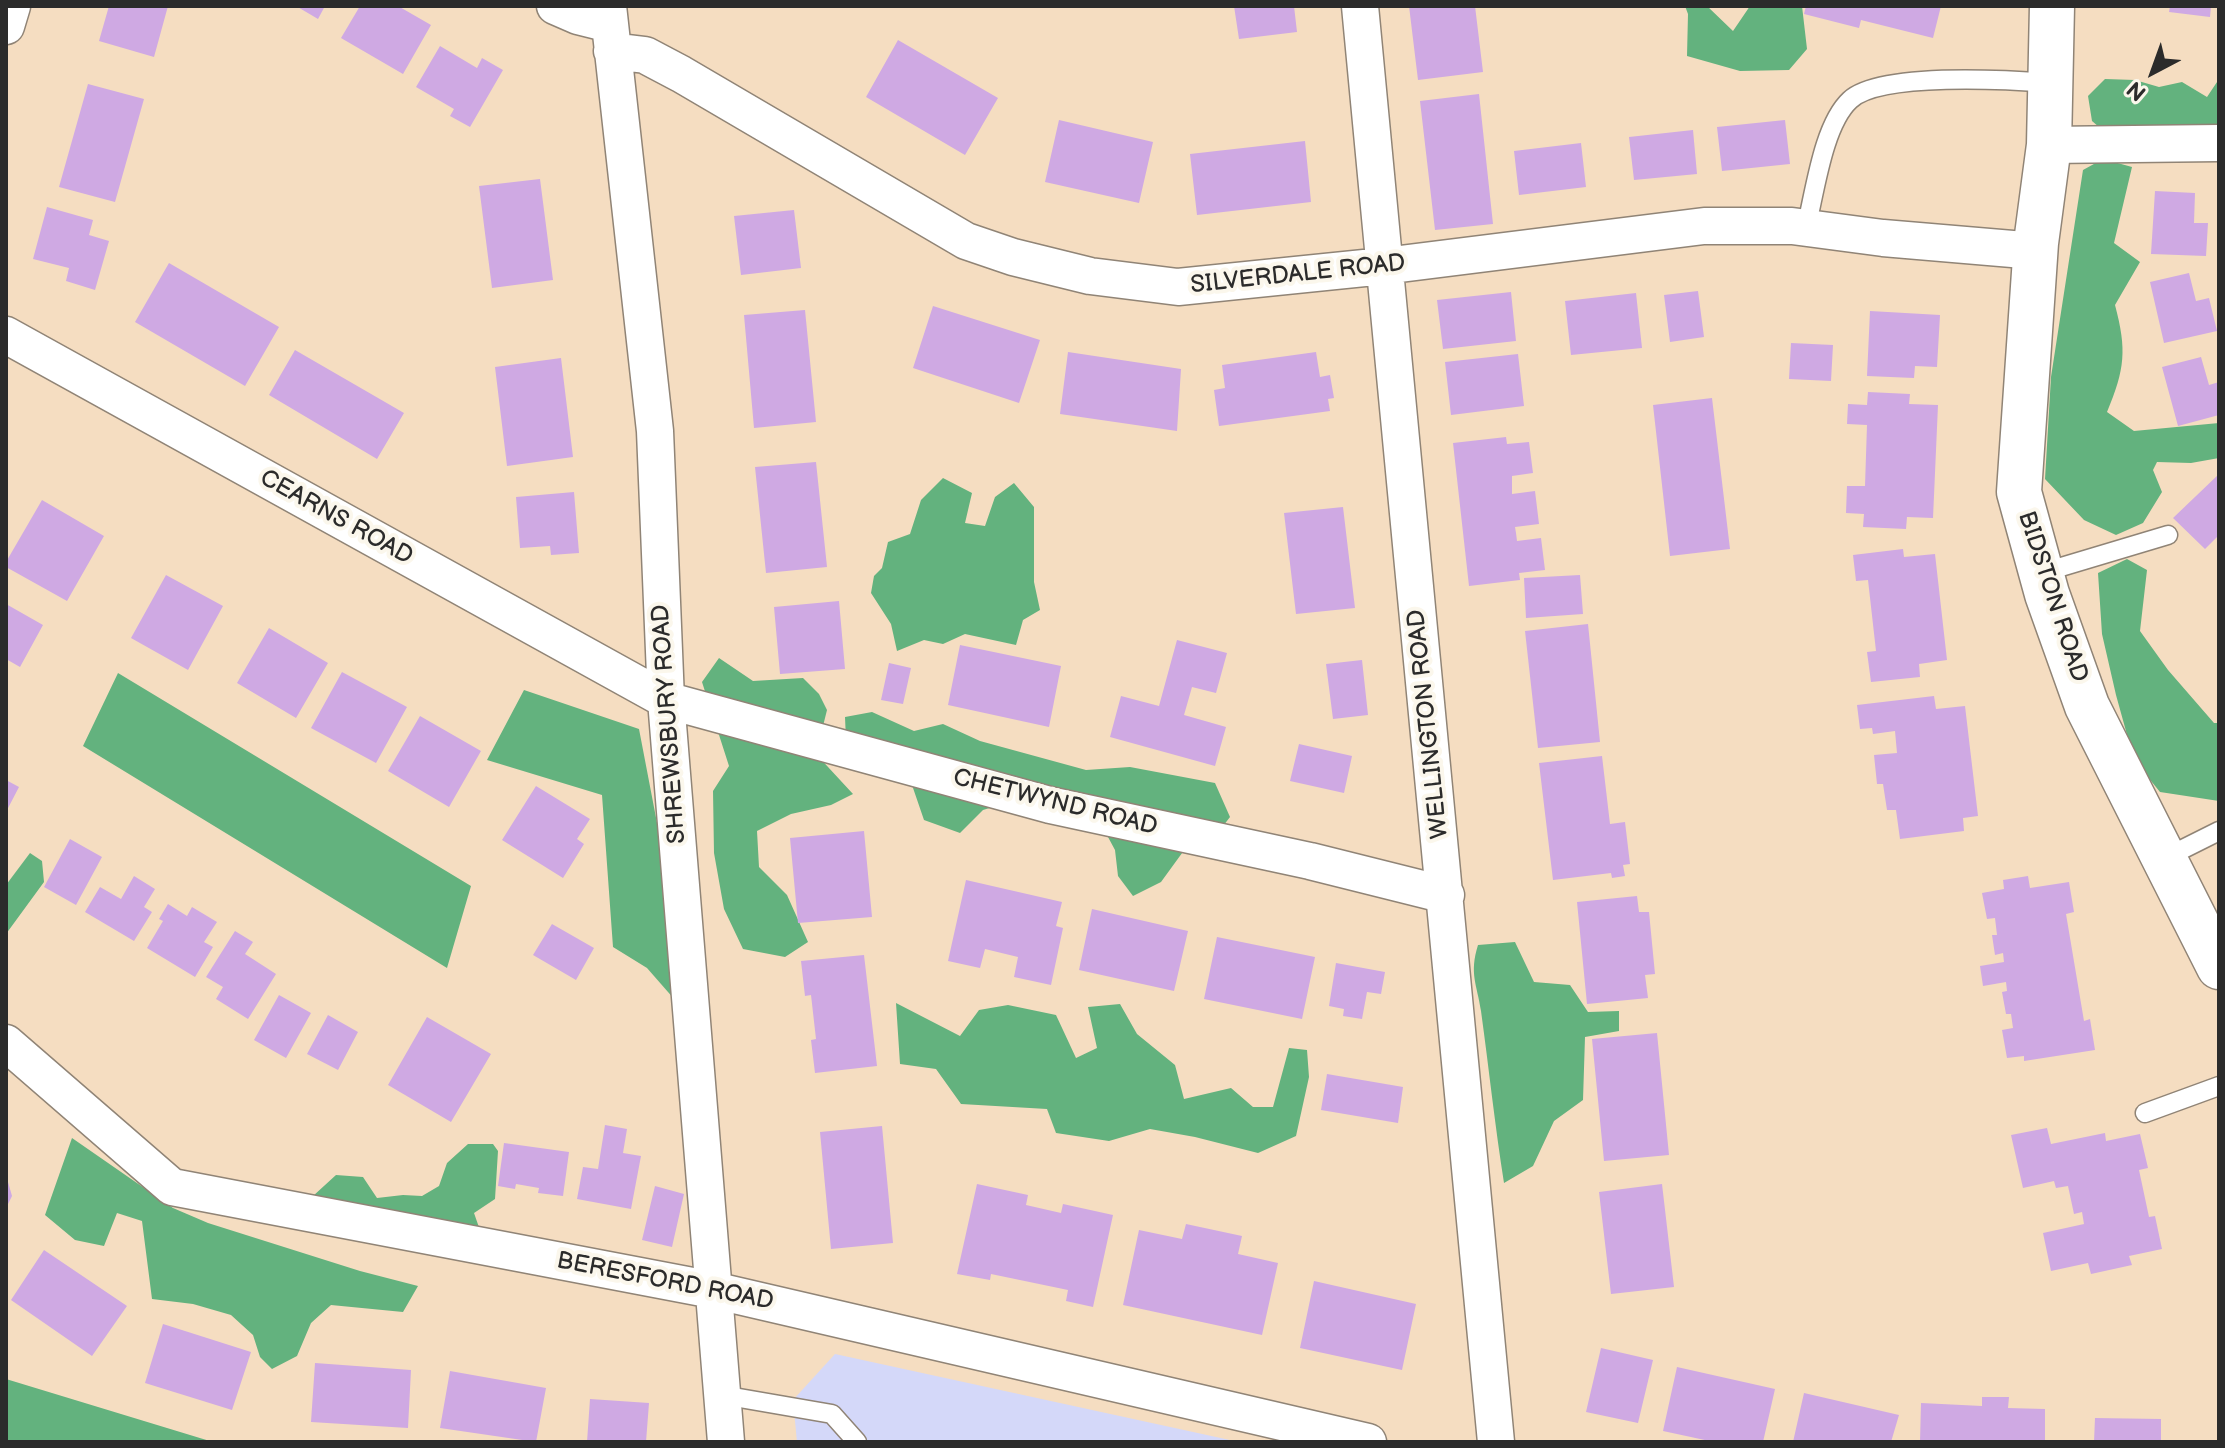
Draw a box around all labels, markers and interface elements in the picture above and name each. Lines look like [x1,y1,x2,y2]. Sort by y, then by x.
north arrow [2113,32,2193,112]
text: N [2122,75,2152,106]
street label: SILVERDALE ROAD [1189,249,1407,301]
street label: CEARNS ROAD [254,464,418,572]
street label: BIDSTON ROAD [2011,508,2093,686]
street label: SHREWSBURY ROAD [647,603,693,845]
street label: WELLINGTON ROAD [1403,608,1455,840]
street label: CHETWYND ROAD [950,764,1160,842]
street label: BERESFORD ROAD [554,1247,776,1317]

